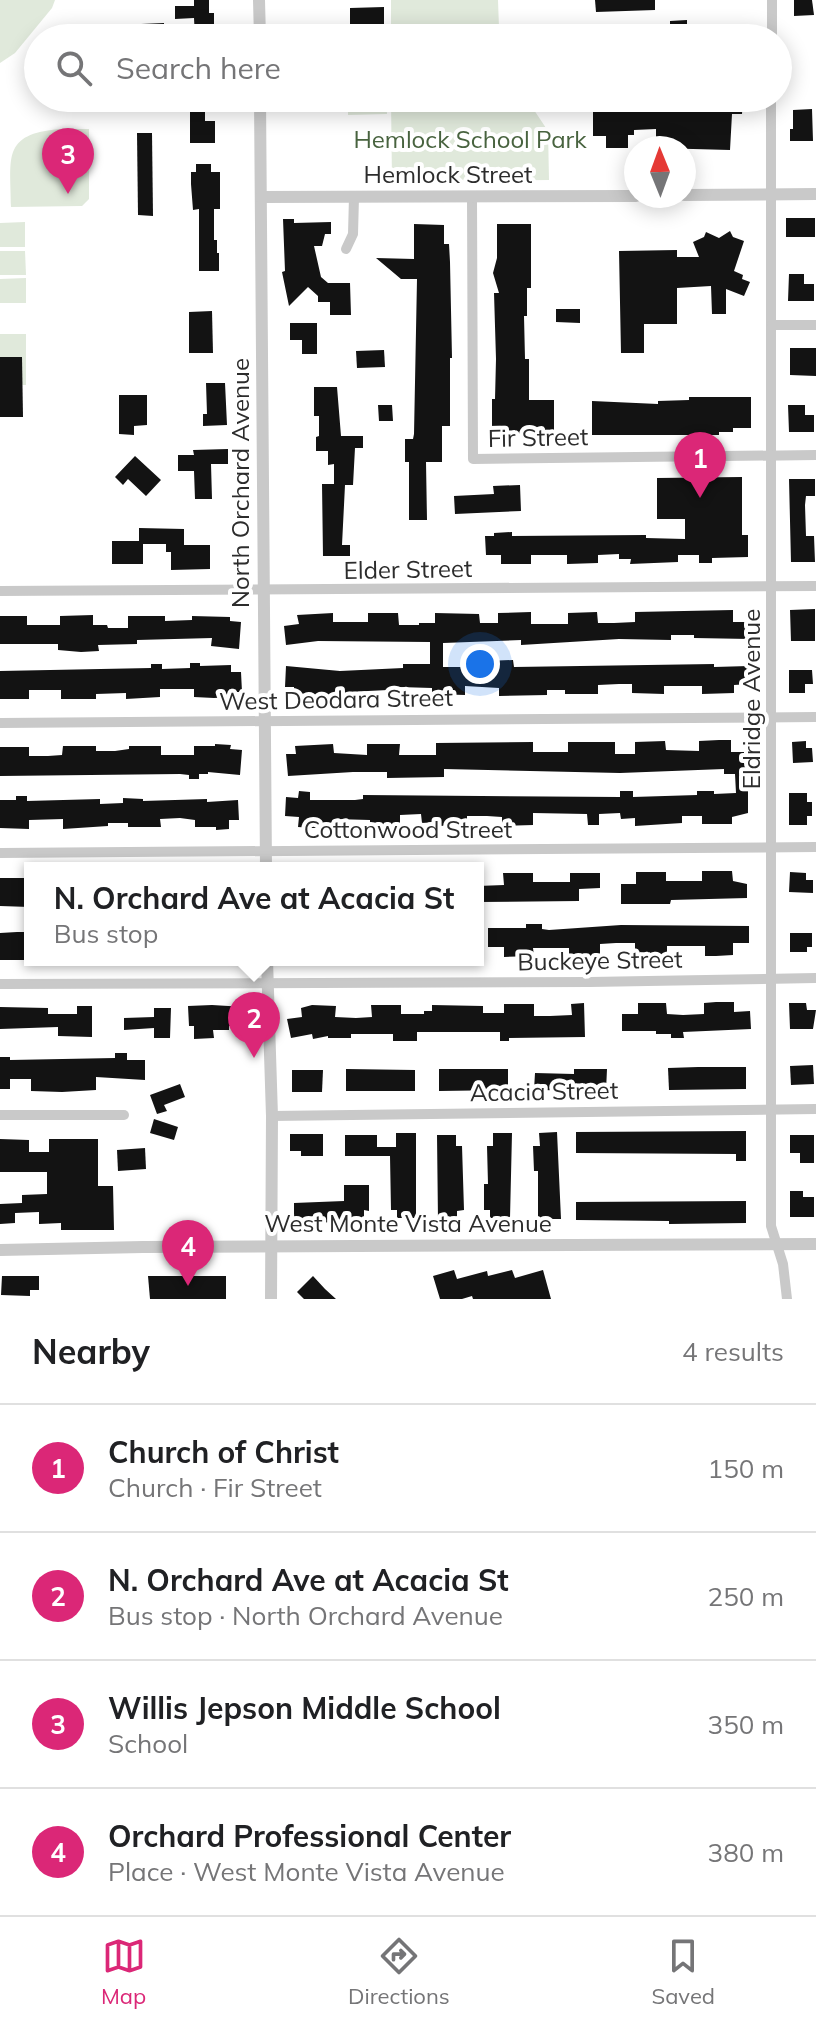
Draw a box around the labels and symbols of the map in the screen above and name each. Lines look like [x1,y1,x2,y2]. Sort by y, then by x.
park label: Hemlock School Park [353,124,587,154]
pin: 3 [42,128,94,194]
north arrow [624,136,696,208]
street label: Hemlock Street [364,159,532,189]
street label: North Orchard Avenue [225,358,255,608]
street label: Fir Street [487,421,589,453]
pin: 1 [674,432,726,498]
street label: Elder Street [343,553,473,585]
street label: Eldridge Avenue [736,609,766,789]
your location [460,644,500,684]
street label: West Deodara Street [219,682,453,716]
street label: Cottonwood Street [304,814,512,844]
street label: Buckeye Street [517,944,683,976]
pin: 2 [228,992,280,1058]
street label: Acacia Street [470,1075,618,1107]
street label: West Monte Vista Avenue [264,1208,552,1238]
pin: 4 [162,1220,214,1286]

